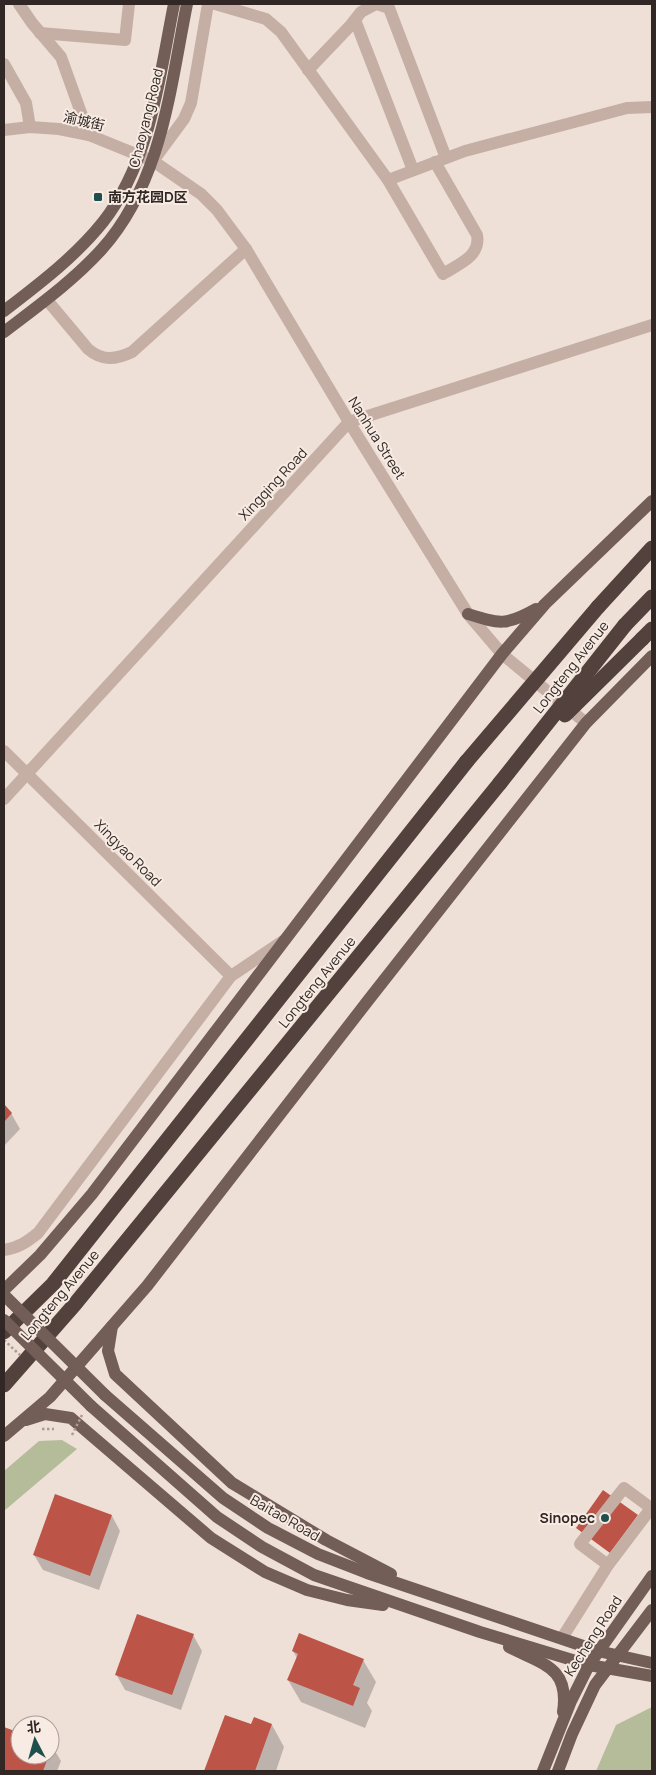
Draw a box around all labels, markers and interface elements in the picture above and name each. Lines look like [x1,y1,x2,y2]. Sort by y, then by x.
street label: Chaoyang Road [124,66,167,169]
street label: 渝城街 [61,106,107,135]
place label: 南方花园D区 [108,187,188,206]
marker: 南方花园D区 [92,191,104,203]
street label: Nanhua Street [344,393,411,483]
street label: Xingqing Road [234,443,311,524]
street label: Longteng Avenue [528,616,613,717]
street label: Xingyao Road [91,815,166,890]
street label: Longteng Avenue [274,932,359,1031]
street label: Longteng Avenue [16,1245,103,1344]
street label: Baitao Road [247,1490,323,1545]
place label: Sinopec [539,1508,595,1527]
marker: Sinopec [599,1512,611,1524]
street label: Kecheng Road [559,1592,626,1680]
north arrow [10,1715,60,1765]
text: 北 [26,1716,42,1737]

